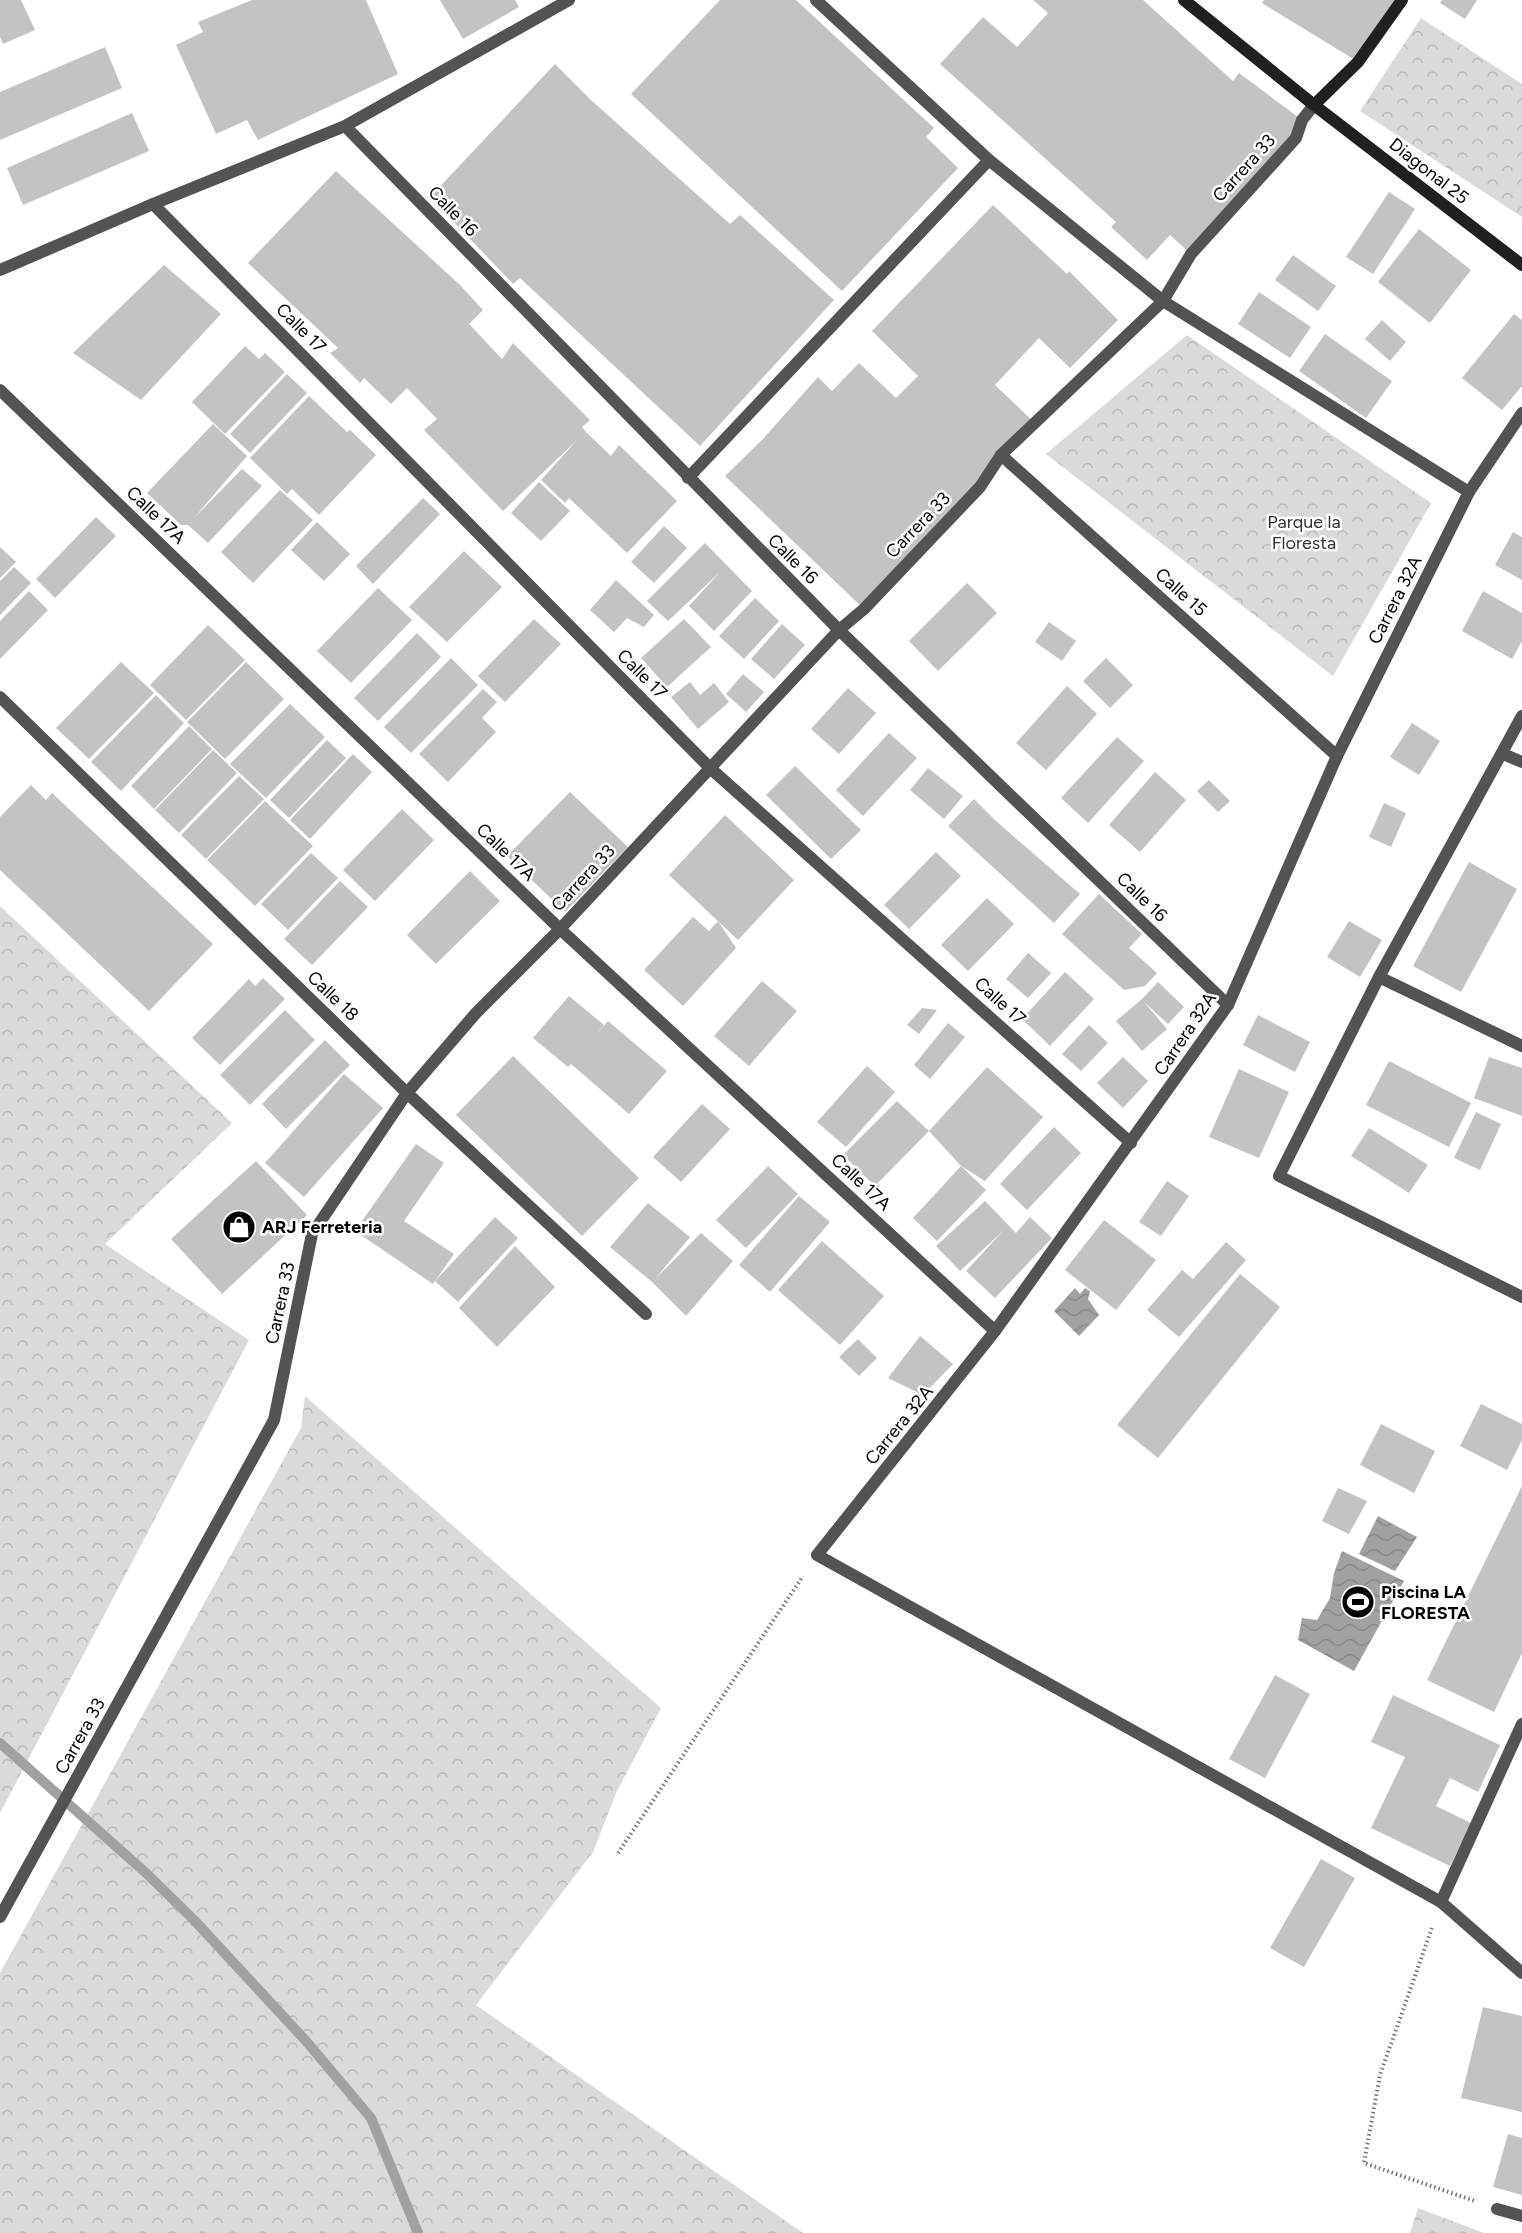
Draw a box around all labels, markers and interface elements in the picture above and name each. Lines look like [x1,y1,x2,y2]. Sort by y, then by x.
street label: Carrera 33 [1208,130,1280,206]
street label: Diagonal 25 [1385,133,1473,209]
street label: Calle 16 [424,181,482,241]
street label: Calle 17 [271,298,331,358]
street label: Calle 17A [122,482,190,548]
street label: Carrera 33 [881,487,955,563]
park label: Parque la Floresta [1267,511,1341,554]
street label: Calle 16 [763,529,823,589]
street label: Carrera 32A [1363,552,1427,648]
street label: Calle 15 [1151,563,1211,621]
street label: Calle 17 [612,644,672,704]
street label: Calle 17A [472,819,540,885]
street label: Carrera 33 [546,840,620,916]
street label: Calle 16 [1112,868,1172,926]
street label: Calle 18 [303,966,363,1026]
street label: Calle 17 [970,972,1030,1030]
street label: Carrera 32A [1149,988,1221,1080]
street label: Calle 17A [827,1149,895,1215]
shop icon: ARJ Ferreteria [221,1209,257,1245]
place label: ARJ Ferreteria [262,1216,382,1238]
street label: Carrera 33 [261,1260,299,1346]
street label: Carrera 32A [860,1381,938,1469]
place label: Piscina LA FLORESTA [1381,1581,1470,1624]
sports icon: Piscina LA FLORESTA [1340,1584,1376,1620]
street label: Carrera 33 [50,1694,110,1778]

